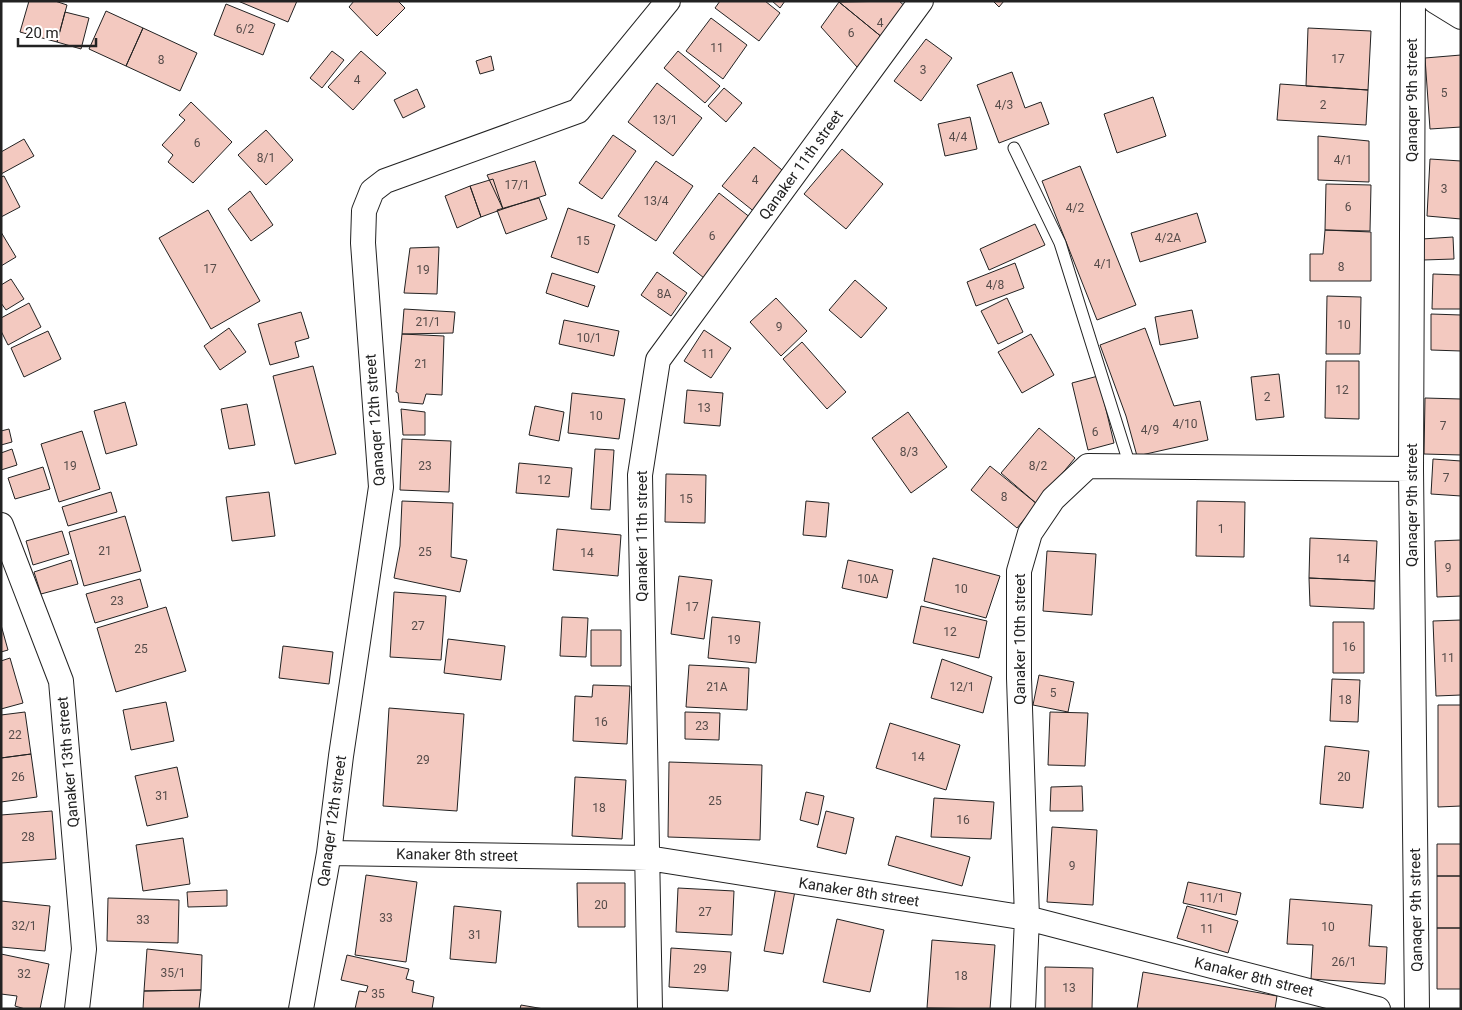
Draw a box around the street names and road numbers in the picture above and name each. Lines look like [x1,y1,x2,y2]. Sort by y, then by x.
street label: Qanaqer 9th street [1403,38,1421,162]
street label: Qanaker 11th street [755,107,847,223]
street label: Qanaqer 12th street [361,353,389,487]
street label: Qanaqer 9th street [1403,443,1421,567]
street label: Qanaker 11th street [633,470,651,602]
street label: Qanaker 10th street [1011,573,1029,705]
street label: Qanaker 13th street [53,696,83,828]
street label: Qanaqer 12th street [314,754,350,888]
street label: Kanaker 8th street [396,845,518,865]
street label: Qanaqer 9th street [1406,848,1426,972]
street label: Kanaker 8th street [797,874,921,910]
street label: Kanaker 8th street [1193,954,1315,1001]

